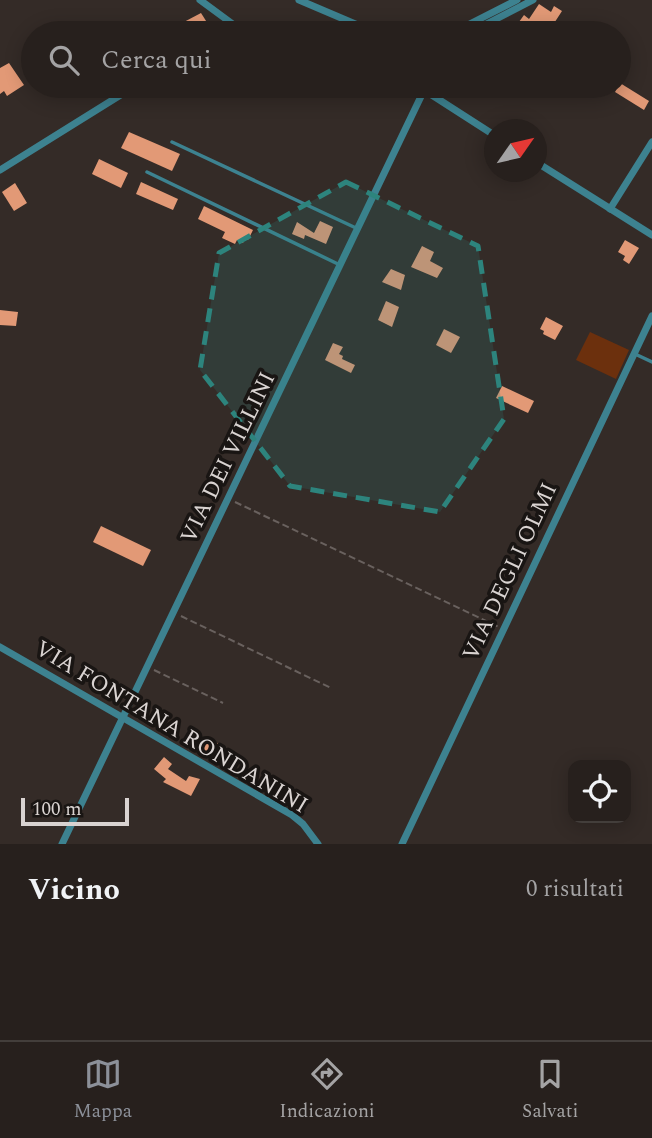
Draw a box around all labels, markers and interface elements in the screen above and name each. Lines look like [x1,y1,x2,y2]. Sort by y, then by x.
search box [21,21,631,98]
text: Cerca qui [101,40,212,80]
icon: search [45,41,83,79]
north arrow [484,119,547,182]
street label: VIA DEI VILLINI [172,366,285,549]
street label: VIA DEGLI OLMI [454,477,567,666]
street label: VIA FONTANA RONDANINI [28,632,315,823]
map controls [568,760,631,823]
button: locate [568,760,631,823]
scale bar [21,795,130,827]
text: 100 m [32,795,82,824]
text: Vicino [28,867,120,913]
text: 0 risultati [526,872,624,907]
tab: Mappa [74,1055,132,1126]
tab: Indicazioni [279,1055,375,1126]
tab: Salvati [522,1055,578,1126]

